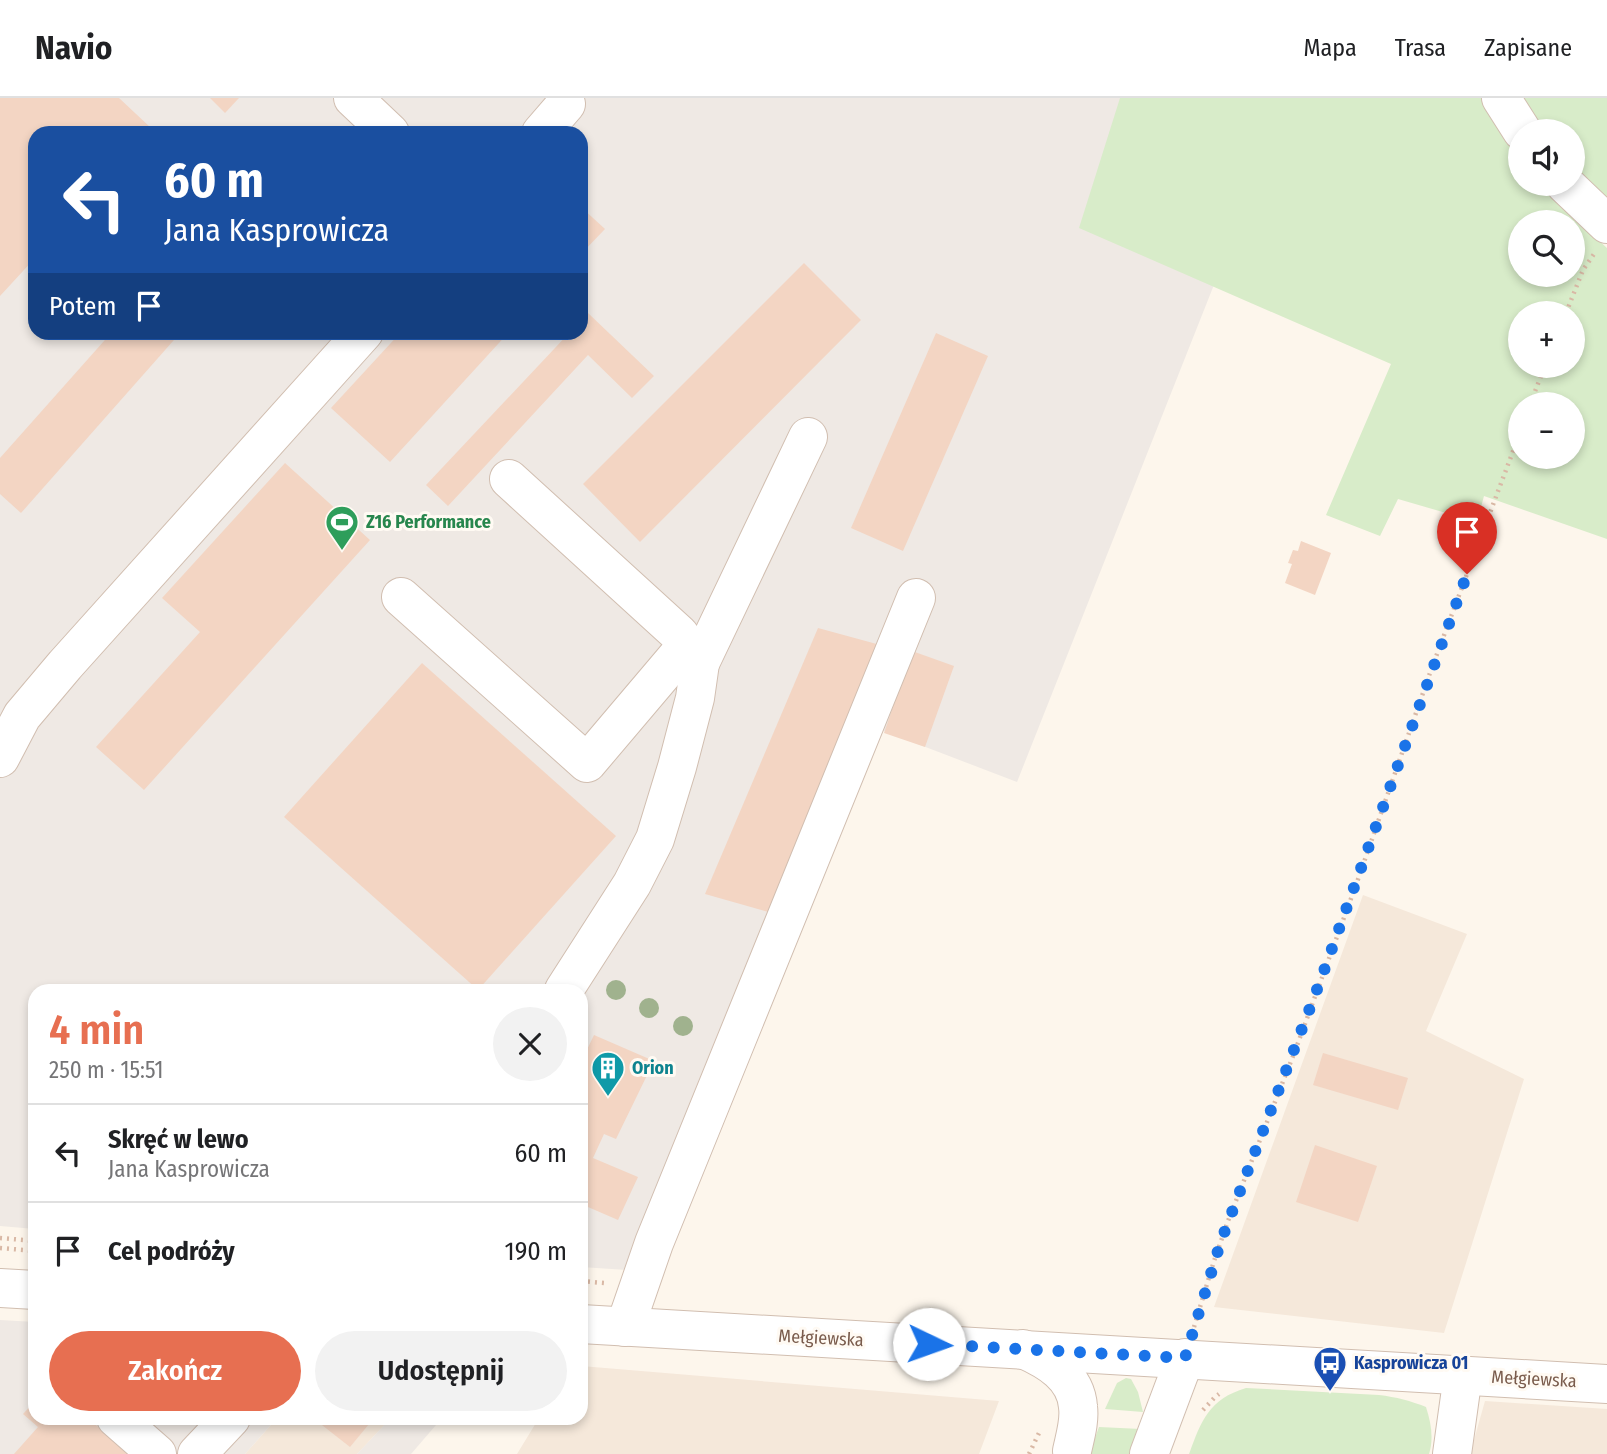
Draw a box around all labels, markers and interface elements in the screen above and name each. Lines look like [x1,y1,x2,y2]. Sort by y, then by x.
text: Navio [35,28,112,68]
text: Mapa [1304,34,1357,62]
text: Trasa [1395,34,1446,62]
text: Zapisane [1484,34,1572,62]
map controls [1508,119,1585,469]
button: sound [1508,119,1585,196]
text: 60 m [164,151,264,210]
icon: left [49,154,140,245]
button: search [1508,210,1585,287]
text: Jana Kasprowicza [164,211,389,249]
icon: arrive [130,287,168,325]
text: Potem [49,291,116,322]
button: + [1508,301,1585,378]
button: − [1508,392,1585,469]
pin [1437,502,1497,574]
sports icon: Z16 Performance [323,503,361,552]
place label: Z16 Performance [366,511,491,533]
icon: arrive [1448,513,1486,551]
text: 4 min [49,1005,144,1055]
button: close [493,1007,567,1081]
building icon: Orion [589,1049,627,1098]
text: 250 m · 15:51 [49,1056,163,1084]
place label: Orion [632,1057,674,1079]
text: Skręć w lewo [108,1124,249,1155]
icon: left [49,1134,87,1172]
text: 60 m [514,1138,567,1169]
text: Jana Kasprowicza [108,1155,270,1183]
icon: arrive [49,1232,87,1270]
text: Cel podróży [108,1236,235,1267]
text: 190 m [505,1236,567,1267]
position arrow [892,1307,966,1381]
street label: Mełgiewska [778,1325,864,1351]
button: Zakończ [49,1331,301,1411]
button: Udostępnij [315,1331,567,1411]
bus stop icon: Kasprowicza 01 [1311,1344,1349,1393]
place label: Kasprowicza 01 [1354,1352,1468,1374]
street label: Mełgiewska [1491,1366,1577,1392]

